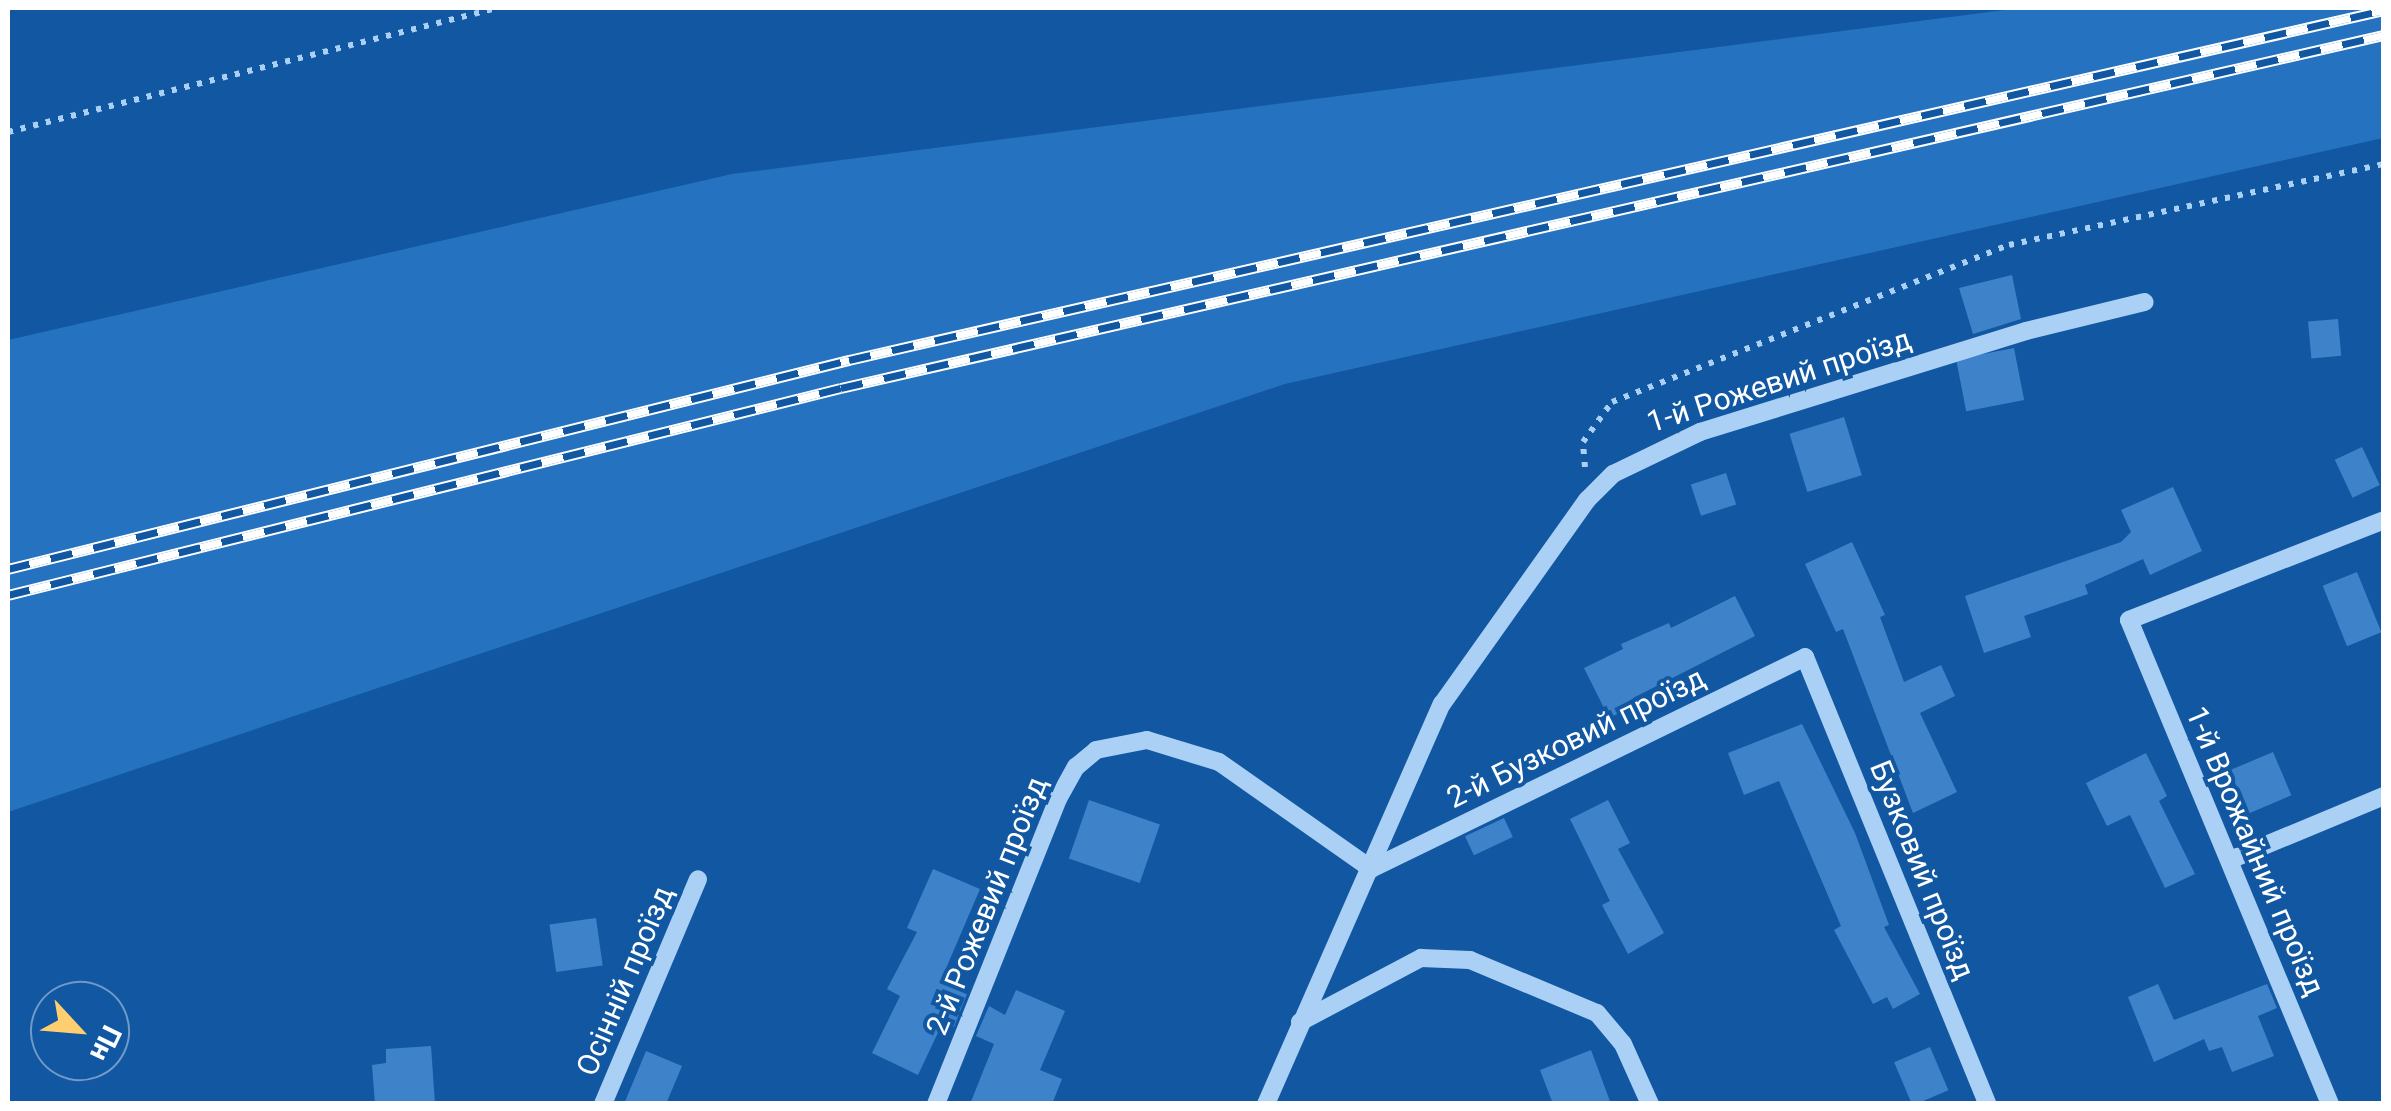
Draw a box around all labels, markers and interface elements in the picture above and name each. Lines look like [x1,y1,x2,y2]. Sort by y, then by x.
street label: 1-й Рожевий проїзд [1643,321,1915,441]
street label: 2-й Бузковий проїзд [1441,660,1711,816]
street label: 1-й Врожайний проїзд [2178,701,2332,1001]
street label: Бузковий проїзд [1862,755,1982,985]
street label: 2-й Рожевий проїзд [919,772,1055,1040]
street label: Осінній проїзд [569,881,681,1081]
north arrow [30,981,130,1081]
text: Пн [83,1020,128,1067]

